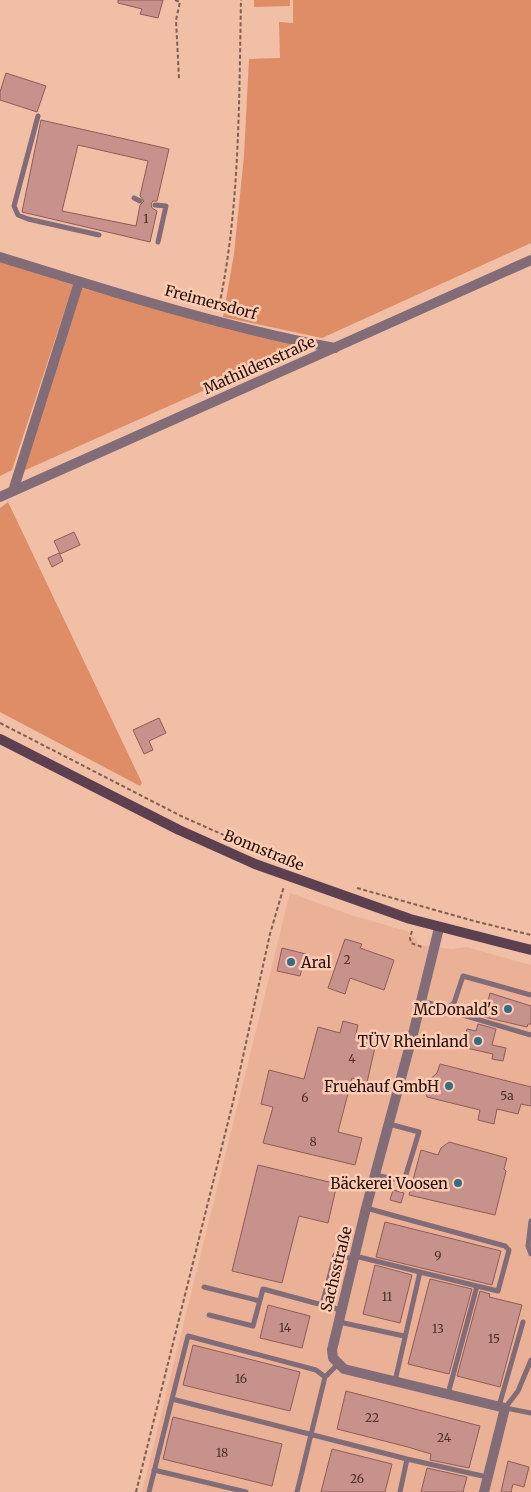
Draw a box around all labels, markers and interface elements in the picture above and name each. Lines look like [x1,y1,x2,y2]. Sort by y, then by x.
house number: 1 [143,211,149,226]
street label: Freimersdorf [163,281,260,324]
street label: Mathildenstraße [200,332,318,398]
street label: Bonnstraße [221,825,307,875]
house number: 2 [343,952,351,967]
place label: Aral [300,953,331,972]
marker: Aral [285,956,297,968]
place label: McDonald's [413,1000,498,1019]
marker: McDonald's [502,1003,514,1015]
place label: TÜV Rheinland [357,1031,468,1051]
marker: TÜV Rheinland [472,1035,484,1047]
house number: 4 [348,1051,356,1066]
place label: Fruehauf GmbH [324,1077,439,1096]
marker: Fruehauf GmbH [443,1080,455,1092]
house number: 5a [500,1088,514,1103]
house number: 6 [301,1090,309,1105]
house number: 8 [309,1134,317,1149]
place label: Bäckerei Voosen [330,1174,448,1193]
marker: Bäckerei Voosen [452,1177,464,1189]
street label: Sachsstraße [316,1224,356,1314]
house number: 9 [434,1248,442,1263]
house number: 11 [382,1289,393,1304]
house number: 14 [279,1320,292,1335]
house number: 13 [432,1321,444,1336]
house number: 15 [488,1331,500,1346]
house number: 16 [235,1371,247,1386]
house number: 22 [365,1410,379,1425]
house number: 24 [437,1430,452,1445]
house number: 18 [216,1445,228,1460]
house number: 26 [350,1471,364,1486]

